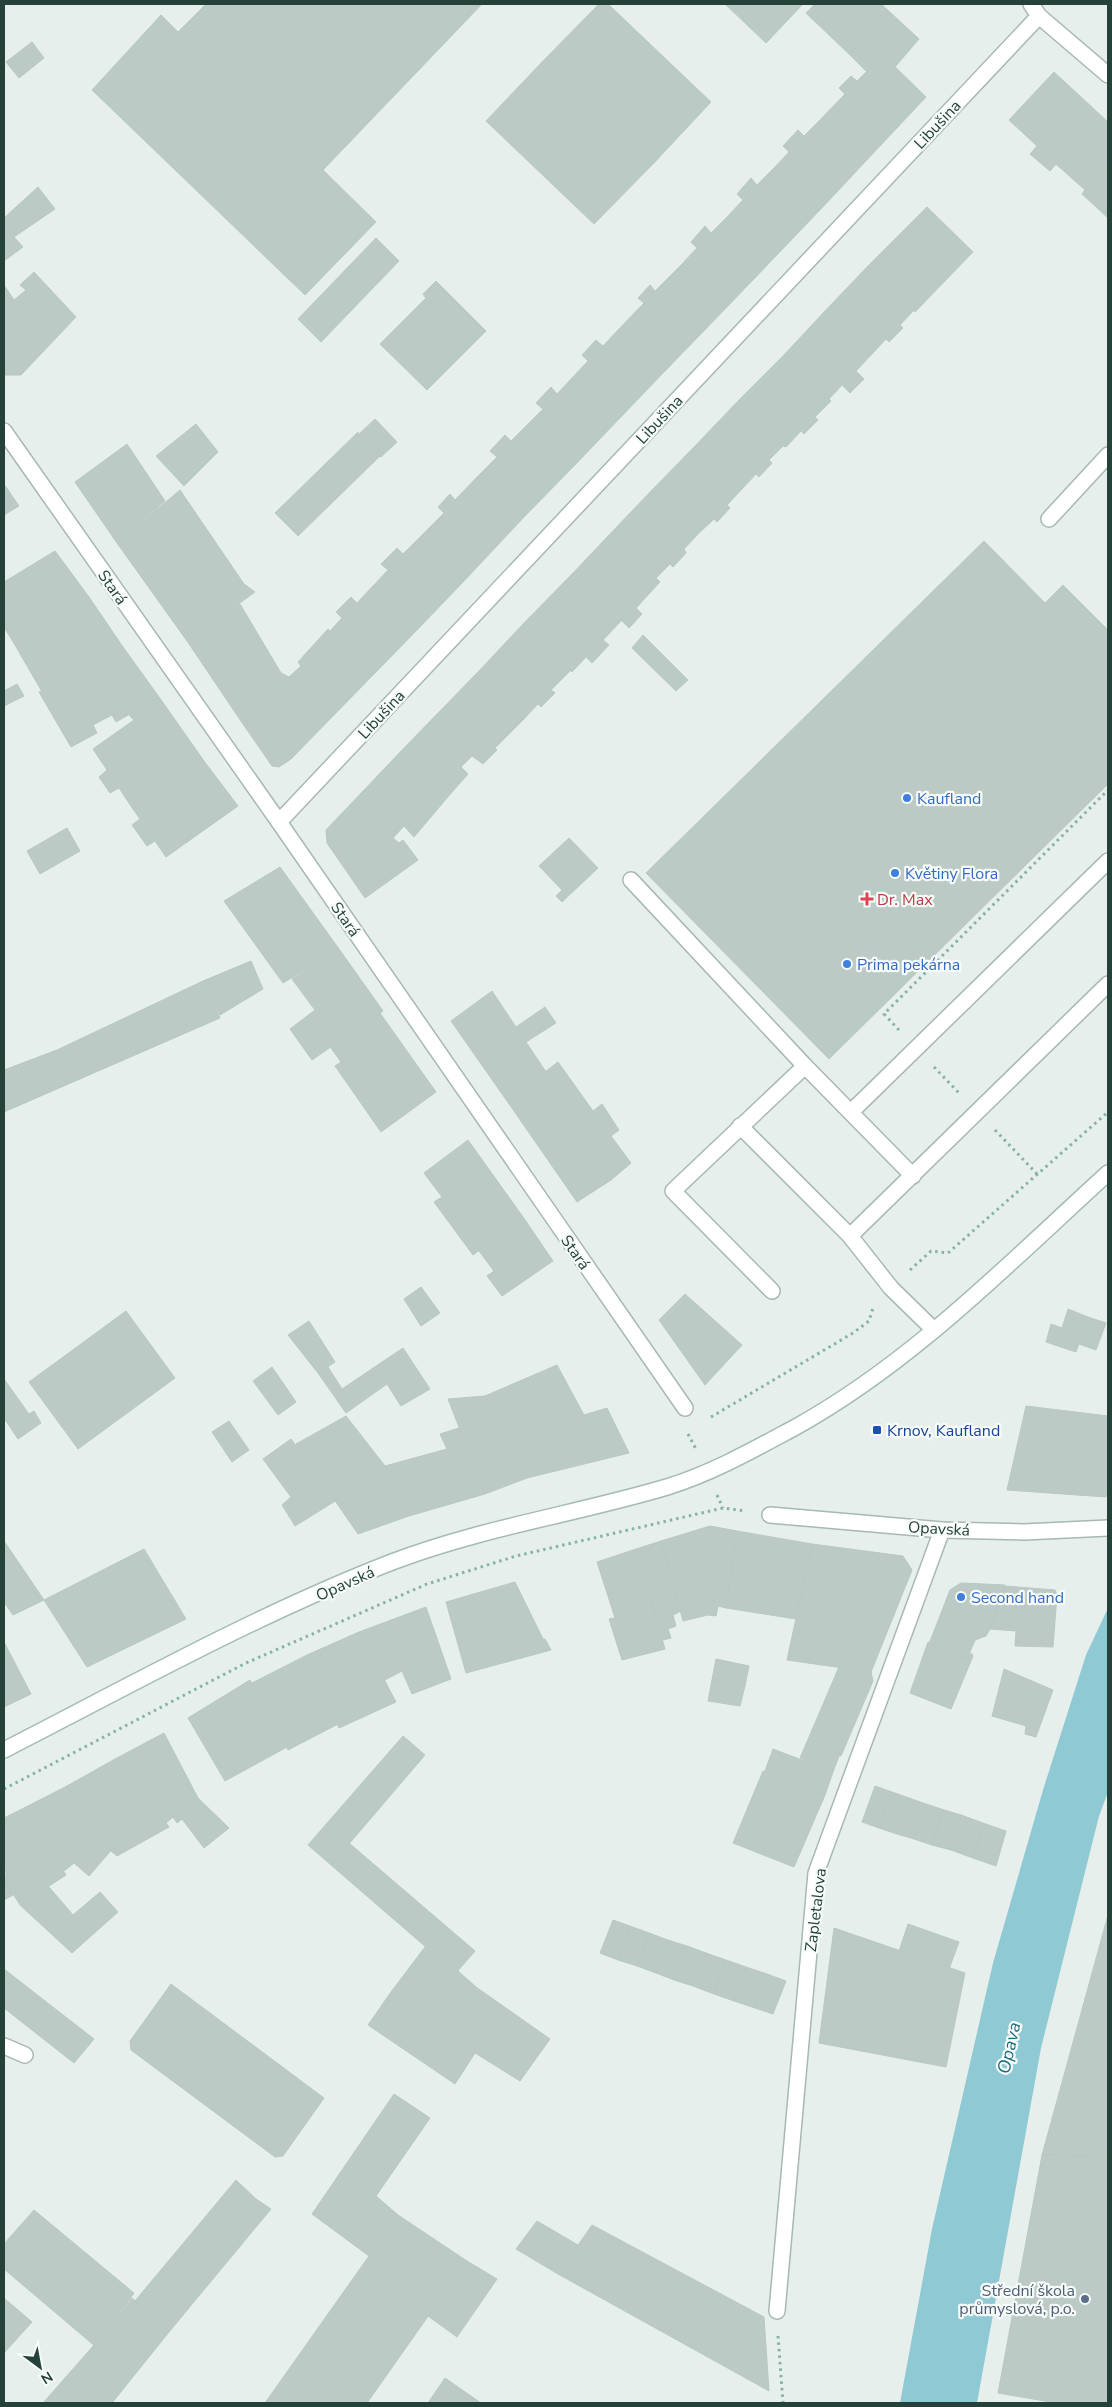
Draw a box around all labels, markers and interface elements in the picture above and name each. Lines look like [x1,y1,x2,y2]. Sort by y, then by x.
street label: Libušina [909,95,966,154]
street label: Libušina [631,390,688,449]
street label: Stará [92,566,132,609]
street label: Libušina [353,685,410,744]
place label: Kaufland [917,788,981,810]
marker: Kaufland [901,792,913,804]
place label: Květiny Flora [905,863,998,885]
marker: Květiny Flora [889,867,901,879]
place label: Dr. Max [877,889,933,911]
marker: Dr. Max [861,893,873,905]
street label: Stará [325,898,365,941]
place label: Prima pekárna [857,954,960,976]
marker: Prima pekárna [841,958,853,970]
street label: Stará [555,1231,595,1274]
place label: Krnov, Kaufland [887,1420,1000,1442]
marker: Krnov, Kaufland [871,1424,883,1436]
street label: Opavská [907,1516,971,1542]
street label: Opavská [313,1561,378,1607]
place label: Second hand [971,1587,1064,1609]
marker: Second hand [955,1591,967,1603]
street label: Zapletalova [800,1867,832,1953]
water label: Opava [991,2020,1027,2076]
place label: Střední škola průmyslová, p.o. [959,2280,1075,2320]
marker: Střední škola průmyslová, p.o. [1079,2293,1091,2305]
north arrow [15,2342,65,2392]
text: N [37,2367,56,2388]

